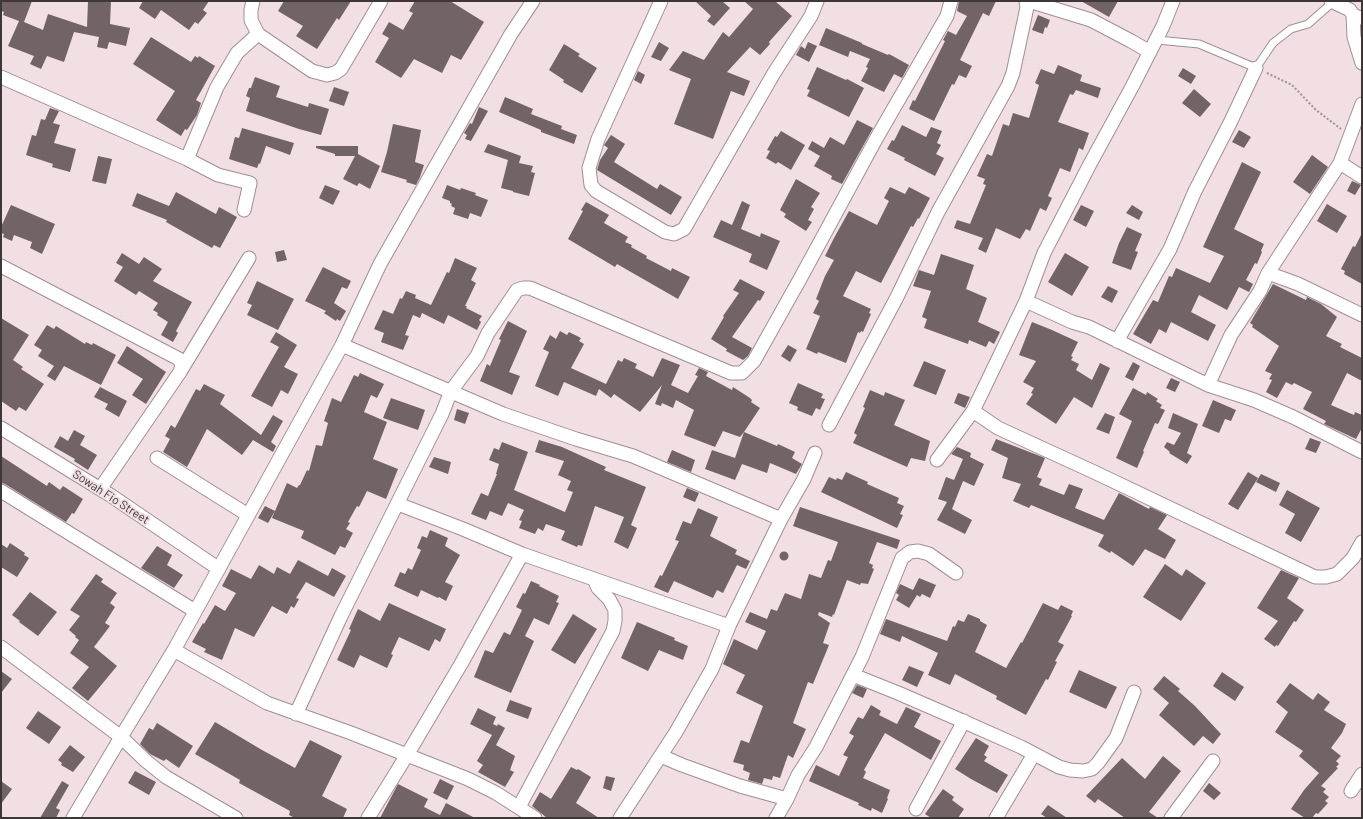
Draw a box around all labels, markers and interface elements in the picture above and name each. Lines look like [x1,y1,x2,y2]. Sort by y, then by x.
street label: Sowah Fio Street [70,467,152,527]

